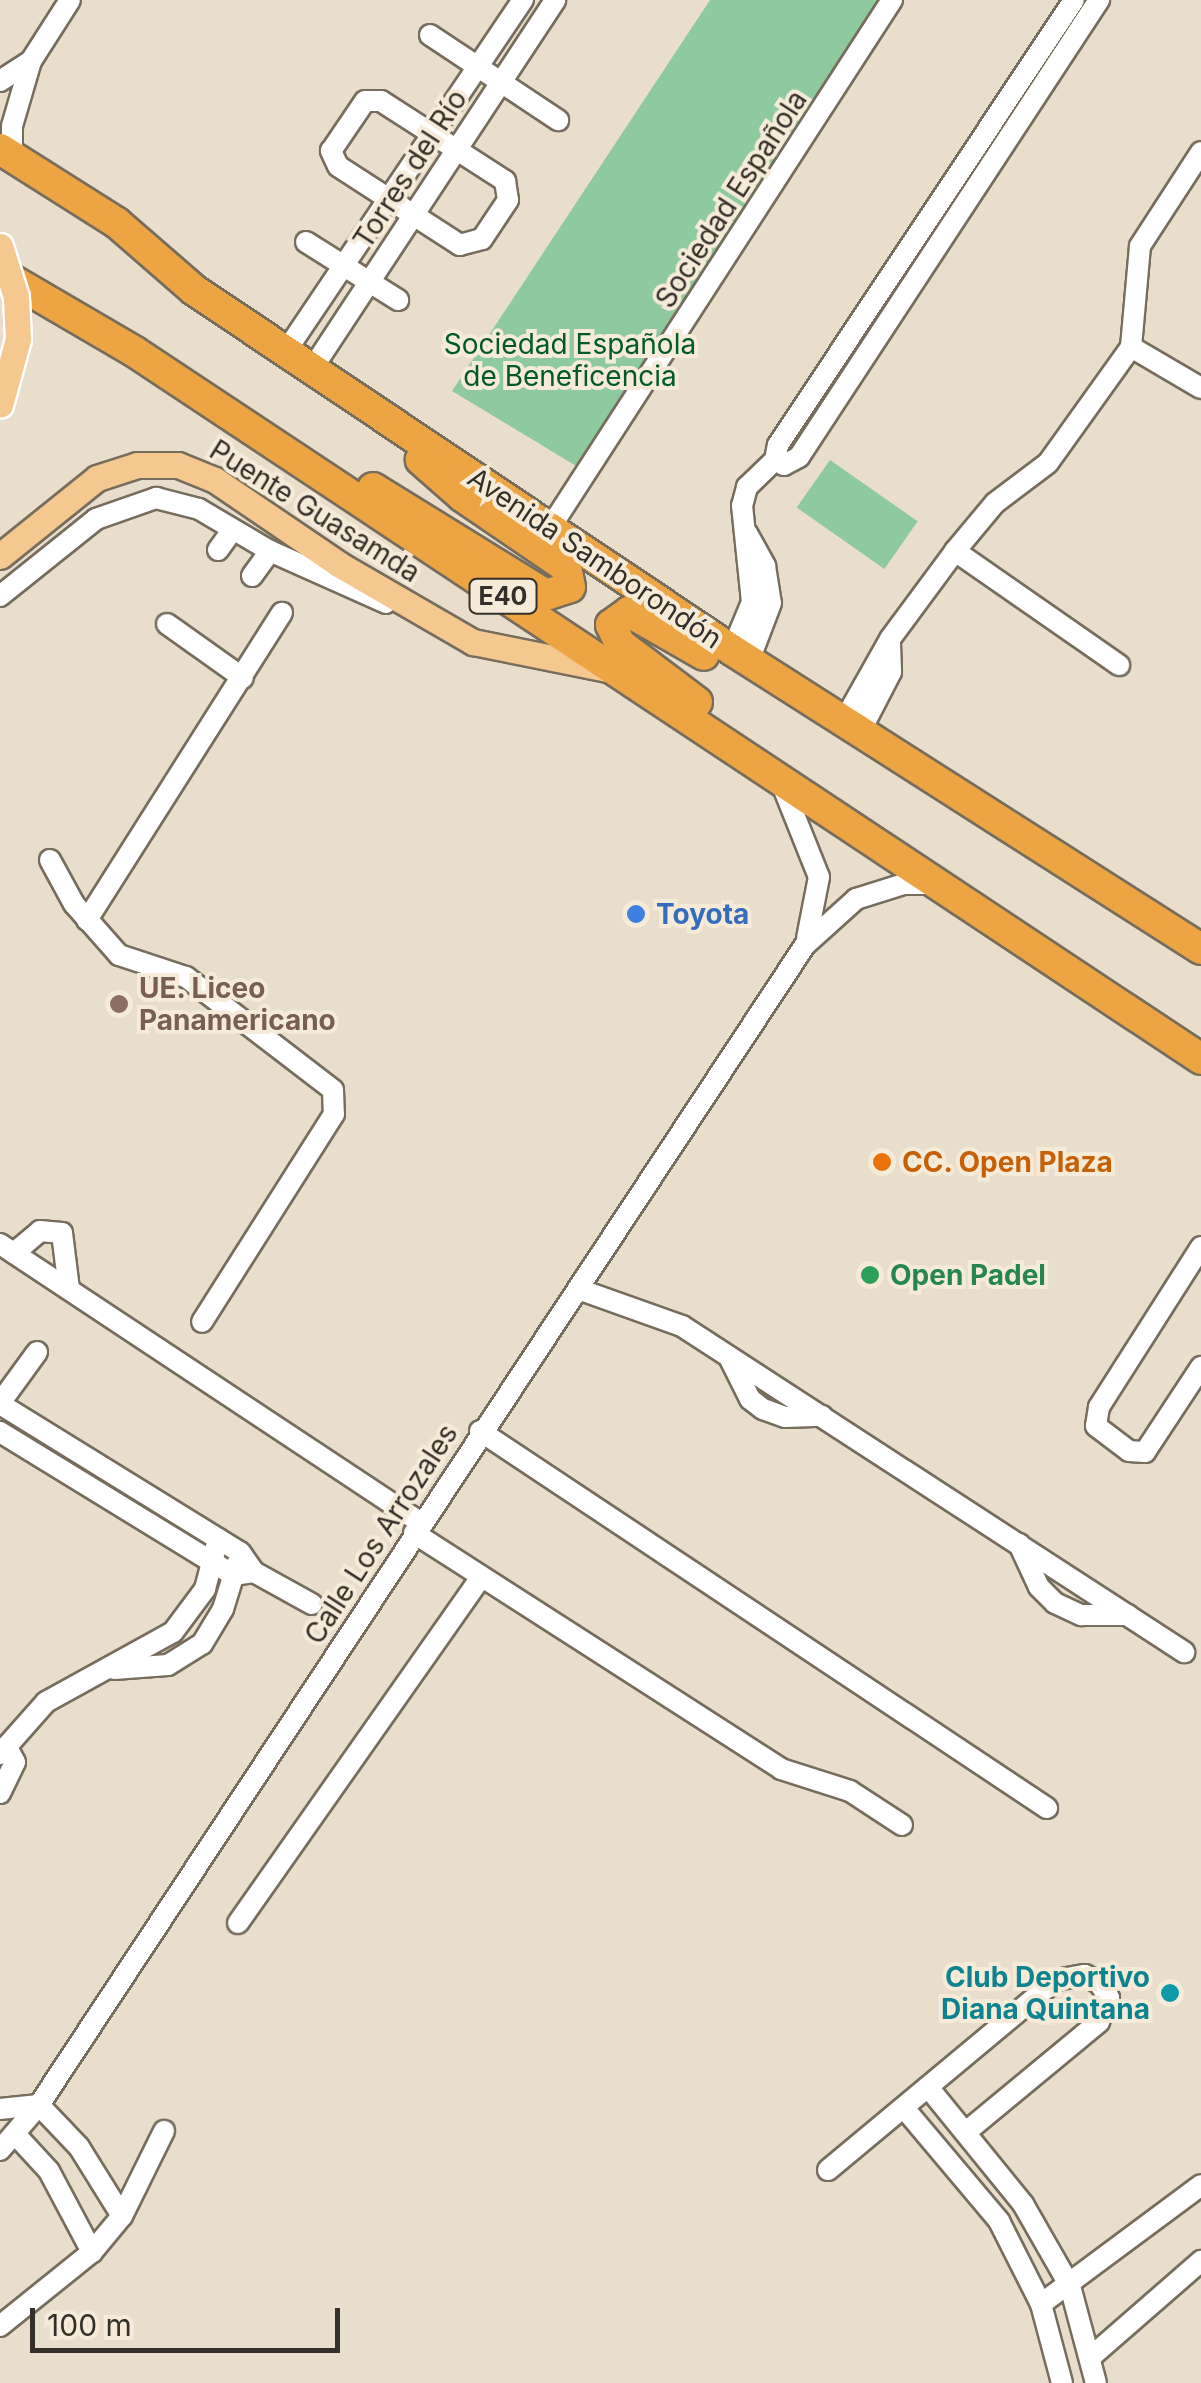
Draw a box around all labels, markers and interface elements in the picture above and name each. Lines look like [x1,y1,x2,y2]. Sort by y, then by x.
street label: Torres del Río [346,83,474,255]
street label: Sociedad Española [648,84,814,314]
park label: Sociedad Española de Beneficencia [444,327,696,393]
street label: Puente Guasamda [204,433,426,589]
street label: Avenida Samborondón [462,460,728,656]
road number: E40 [468,576,538,616]
place label: Toyota [656,897,749,931]
marker: Toyota [625,903,647,925]
place label: UE. Liceo Panamericano [139,971,336,1037]
marker: UE. Liceo Panamericano [108,993,130,1015]
place label: CC. Open Plaza [902,1145,1114,1179]
marker: CC. Open Plaza [871,1151,893,1173]
place label: Open Padel [890,1258,1046,1292]
marker: Open Padel [859,1264,881,1286]
street label: Calle Los Arrozales [297,1418,465,1650]
place label: Club Deportivo Diana Quintana [941,1960,1150,2026]
marker: Club Deportivo Diana Quintana [1159,1982,1181,2004]
scale bar [35,2288,345,2350]
text: 100 m [47,2307,132,2343]

